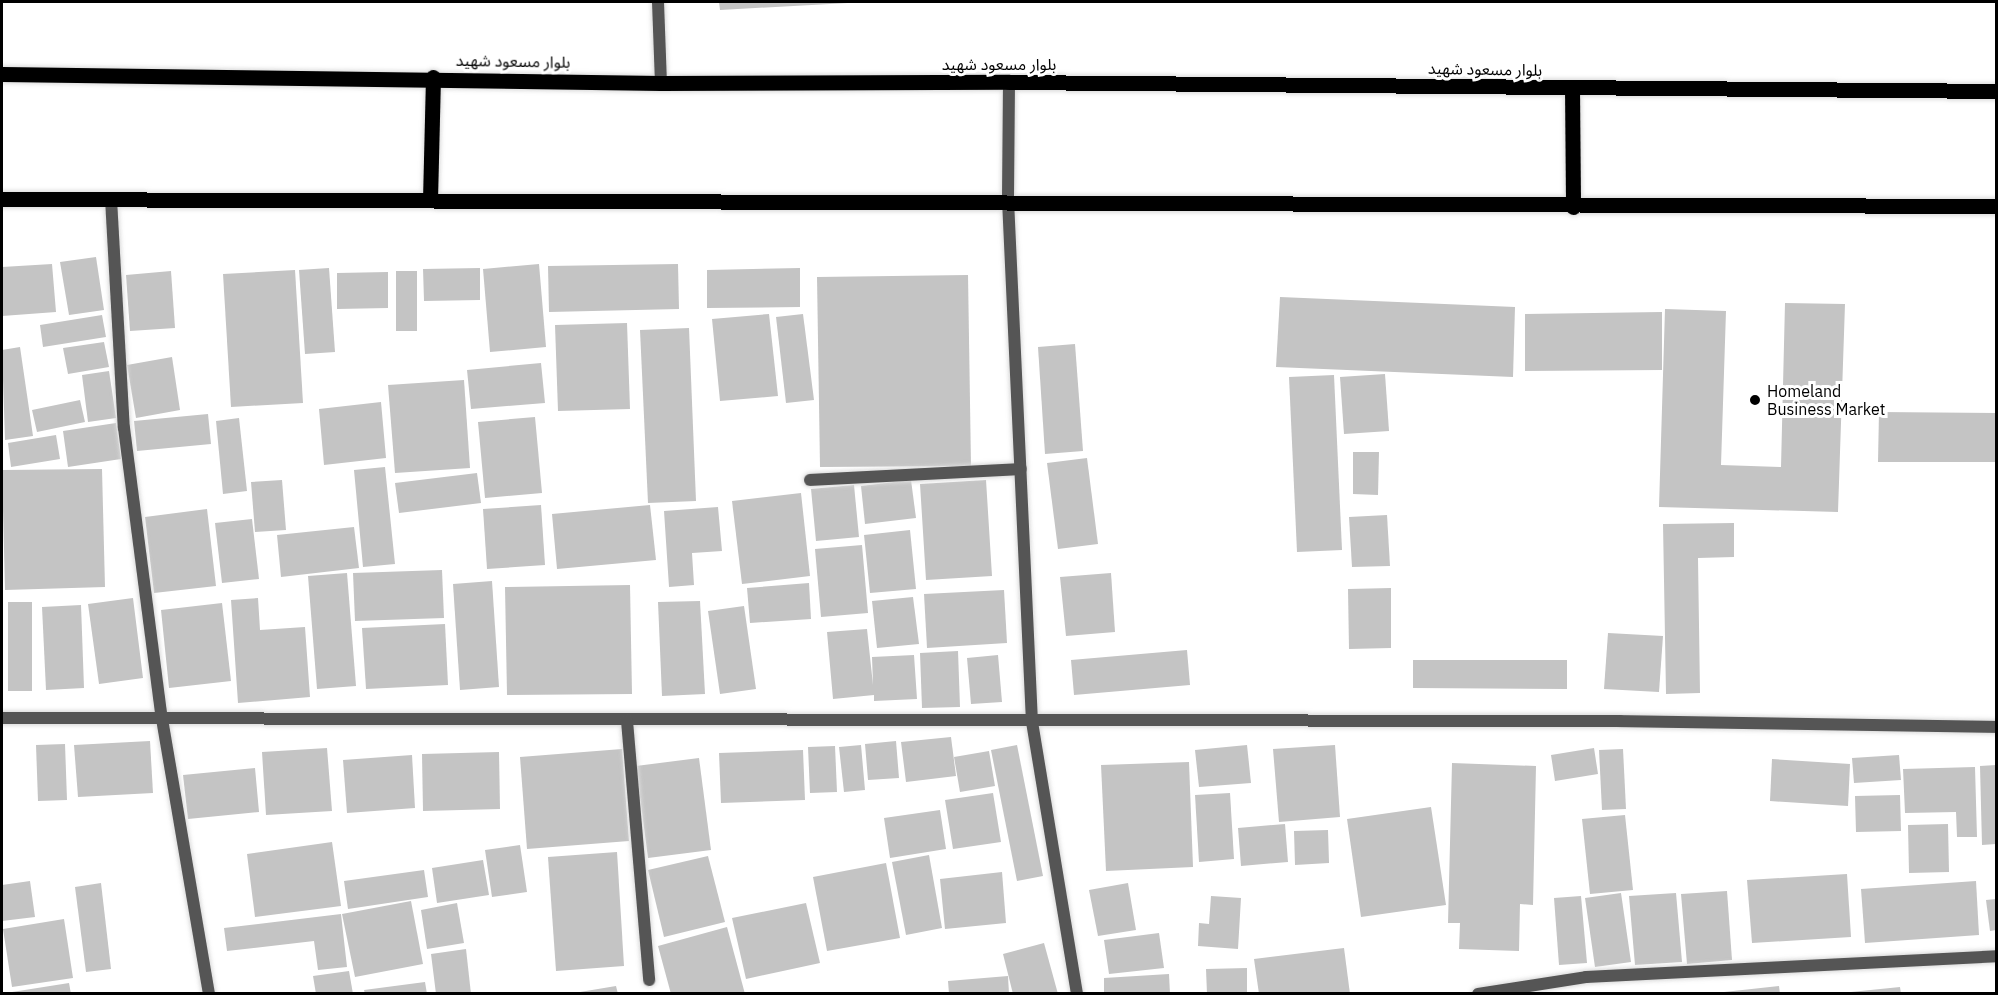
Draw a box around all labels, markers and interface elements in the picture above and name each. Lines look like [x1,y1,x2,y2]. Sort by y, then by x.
street label: بلوار مسعود شهید [456,50,570,72]
street label: بلوار مسعود شهید [942,54,1056,74]
street label: بلوار مسعود شهید [1428,58,1542,80]
place label: Homeland Business Market [1767,381,1885,419]
marker: Homeland Business Market [1748,393,1762,407]

